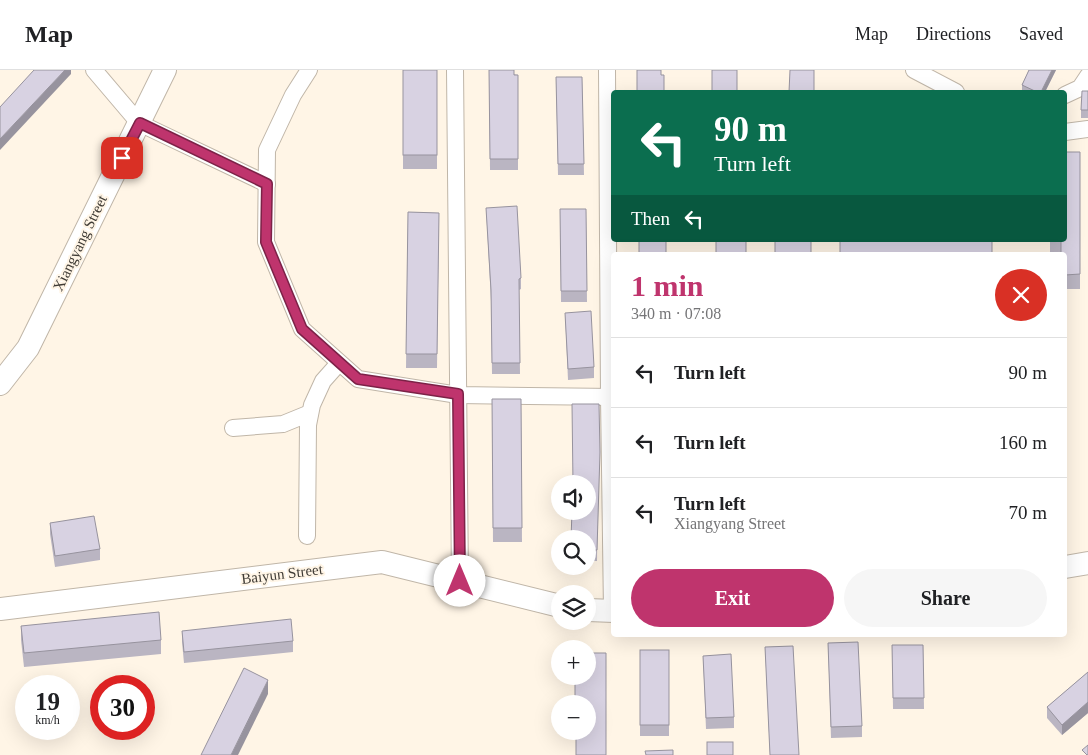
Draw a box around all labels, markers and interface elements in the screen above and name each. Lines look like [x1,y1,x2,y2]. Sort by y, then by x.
text: Map [25,21,73,47]
text: Map [855,24,888,44]
text: Directions [916,24,991,44]
text: Saved [1019,24,1063,44]
icon: left [631,110,696,175]
text: 90 m [714,110,787,149]
pin [101,137,143,179]
icon: arrive [108,144,136,172]
text: Turn left [714,151,791,176]
street label: Xiangyang Street [50,192,110,293]
icon: left [680,205,708,233]
text: Then [631,208,670,229]
text: 1 min [631,269,704,302]
button: close [995,269,1047,321]
text: 340 m · 07:08 [631,305,721,322]
icon: left [631,359,659,387]
text: Turn left [674,362,746,383]
text: 90 m [1008,362,1047,383]
icon: left [631,429,659,457]
text: Turn left [674,432,746,453]
text: 160 m [999,432,1047,453]
map controls [551,475,596,740]
button: sound [551,475,596,520]
text: Turn left [674,493,746,514]
icon: left [631,499,659,527]
text: 70 m [1008,502,1047,523]
text: Xiangyang Street [674,515,786,532]
button: search [551,530,596,575]
position arrow [433,554,485,606]
street label: Baiyun Street [240,561,325,587]
button: Exit [631,569,834,627]
button: Share [844,569,1047,627]
button: layers [551,585,596,630]
button: + [551,640,596,685]
speed limit sign: 30 [90,675,155,740]
text: 19 [35,688,60,715]
button: − [551,695,596,740]
text: km/h [35,713,60,727]

